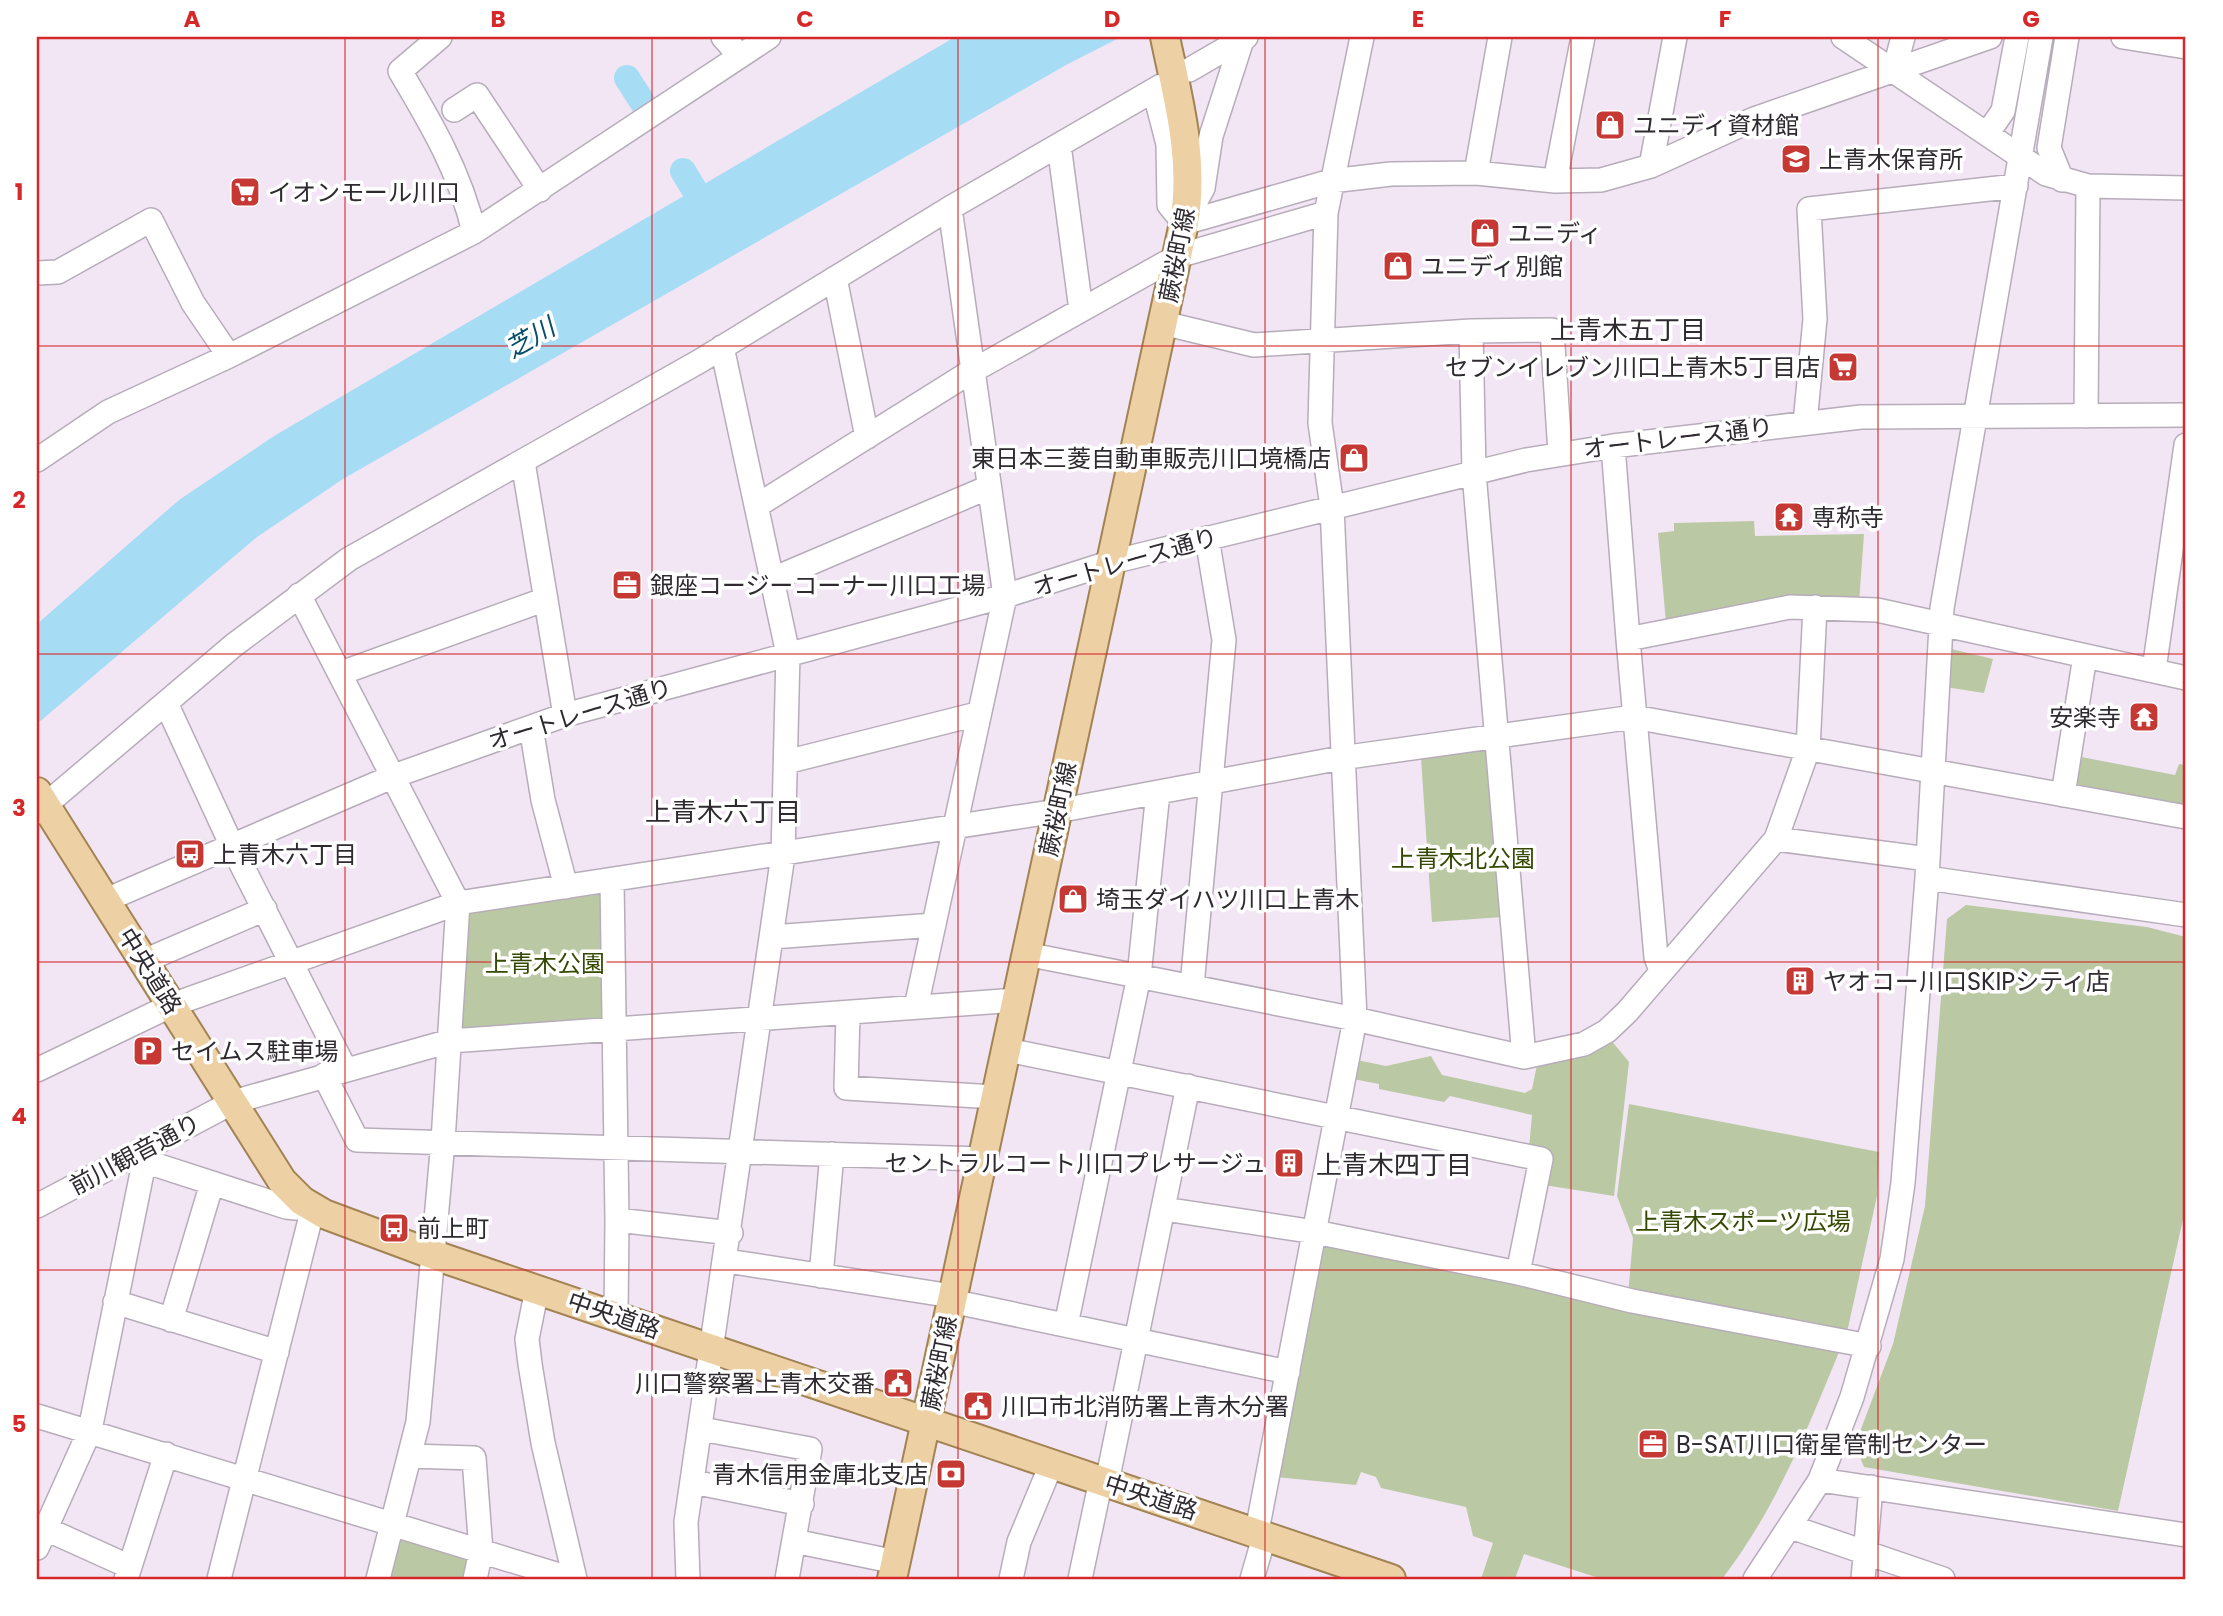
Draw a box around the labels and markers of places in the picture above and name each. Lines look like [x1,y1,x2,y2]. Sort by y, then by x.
shop icon: ユニディ資材館 [1593,108,1627,142]
place label: ユニディ資材館 [1633,109,1799,142]
school or university icon: 上青木保育所 [1779,142,1813,176]
place label: 上青木保育所 [1819,143,1963,176]
supermarket icon: イオンモール川口 [228,175,262,209]
place label: イオンモール川口 [268,176,460,209]
shop icon: ユニディ [1468,216,1502,250]
place label: ユニディ [1508,217,1602,250]
shop icon: ユニディ別館 [1381,249,1415,283]
place label: ユニディ別館 [1421,250,1563,283]
supermarket icon: セブンイレブン川口上青木5丁目店 [1826,350,1860,384]
place label: セブンイレブン川口上青木5丁目店 [1445,351,1820,384]
shop icon: 東日本三菱自動車販売川口境橋店 [1337,441,1371,475]
place label: 東日本三菱自動車販売川口境橋店 [971,442,1331,475]
temple icon: 専称寺 [1772,500,1806,534]
place label: 専称寺 [1812,501,1884,534]
office icon: 銀座コージーコーナー川口工場 [610,568,644,602]
place label: 銀座コージーコーナー川口工場 [650,569,986,602]
temple icon: 安楽寺 [2127,700,2161,734]
place label: 安楽寺 [2049,701,2121,734]
bus stop icon: 上青木六丁目 [173,837,207,871]
place label: 上青木六丁目 [213,838,357,871]
shop icon: 埼玉ダイハツ川口上青木 [1056,882,1090,916]
place label: 埼玉ダイハツ川口上青木 [1096,883,1360,916]
building icon: ヤオコー川口SKIPシティ店 [1783,964,1817,998]
place label: ヤオコー川口SKIPシティ店 [1823,965,2110,998]
parking icon: セイムス駐車場 [131,1034,165,1068]
place label: セイムス駐車場 [171,1035,339,1068]
building icon: セントラルコート川口プレサージュ [1272,1146,1306,1180]
place label: セントラルコート川口プレサージュ [885,1147,1266,1180]
bus stop icon: 前上町 [377,1211,411,1245]
place label: 前上町 [417,1212,489,1245]
public building icon: 川口警察署上青木交番 [881,1366,915,1400]
place label: 川口警察署上青木交番 [635,1367,875,1400]
public building icon: 川口市北消防署上青木分署 [961,1389,995,1423]
place label: 川口市北消防署上青木分署 [1001,1390,1289,1423]
office icon: B-SAT川口衛星管制センター [1636,1427,1670,1461]
place label: B-SAT川口衛星管制センター [1676,1428,1987,1461]
bank icon: 青木信用金庫北支店 [934,1457,968,1491]
place label: 青木信用金庫北支店 [712,1458,928,1491]

